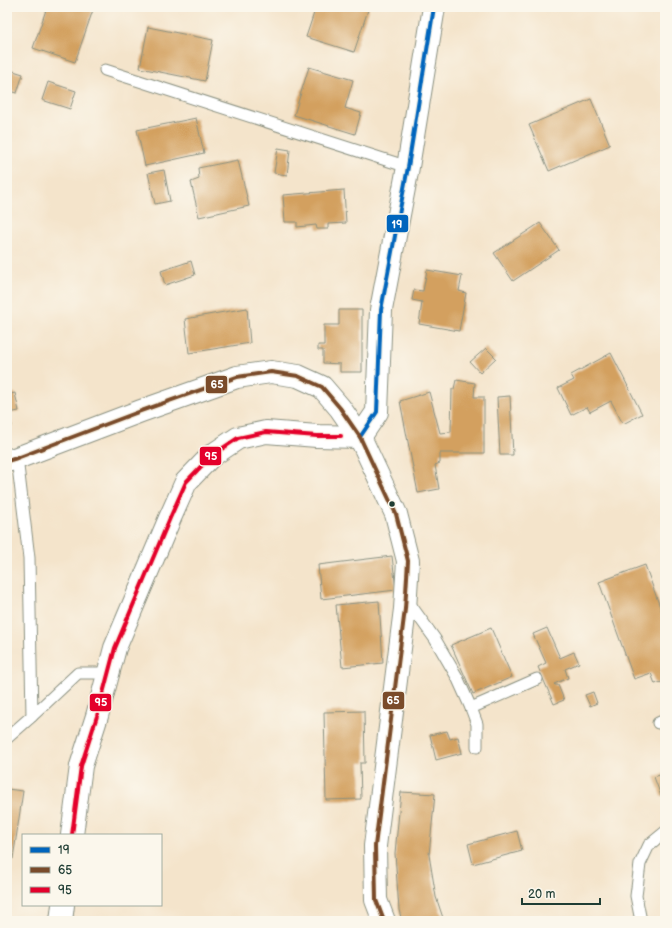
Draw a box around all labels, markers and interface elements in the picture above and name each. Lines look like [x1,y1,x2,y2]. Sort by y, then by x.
line badge: 19 [386,214,409,233]
text: 19 [391,218,403,231]
line badge: 65 [205,375,228,394]
text: 65 [210,378,224,391]
line badge: 95 [199,446,222,466]
text: 95 [205,450,218,463]
unlabelled marker [387,499,397,509]
line badge: 65 [382,691,405,710]
line badge: 95 [89,693,112,712]
text: 65 [386,694,400,707]
text: 95 [95,696,108,709]
legend [22,834,162,906]
text: 19 [58,843,70,858]
text: 65 [58,863,72,878]
scale bar [522,880,600,906]
text: 95 [58,883,72,898]
text: 20 m [528,887,555,902]

